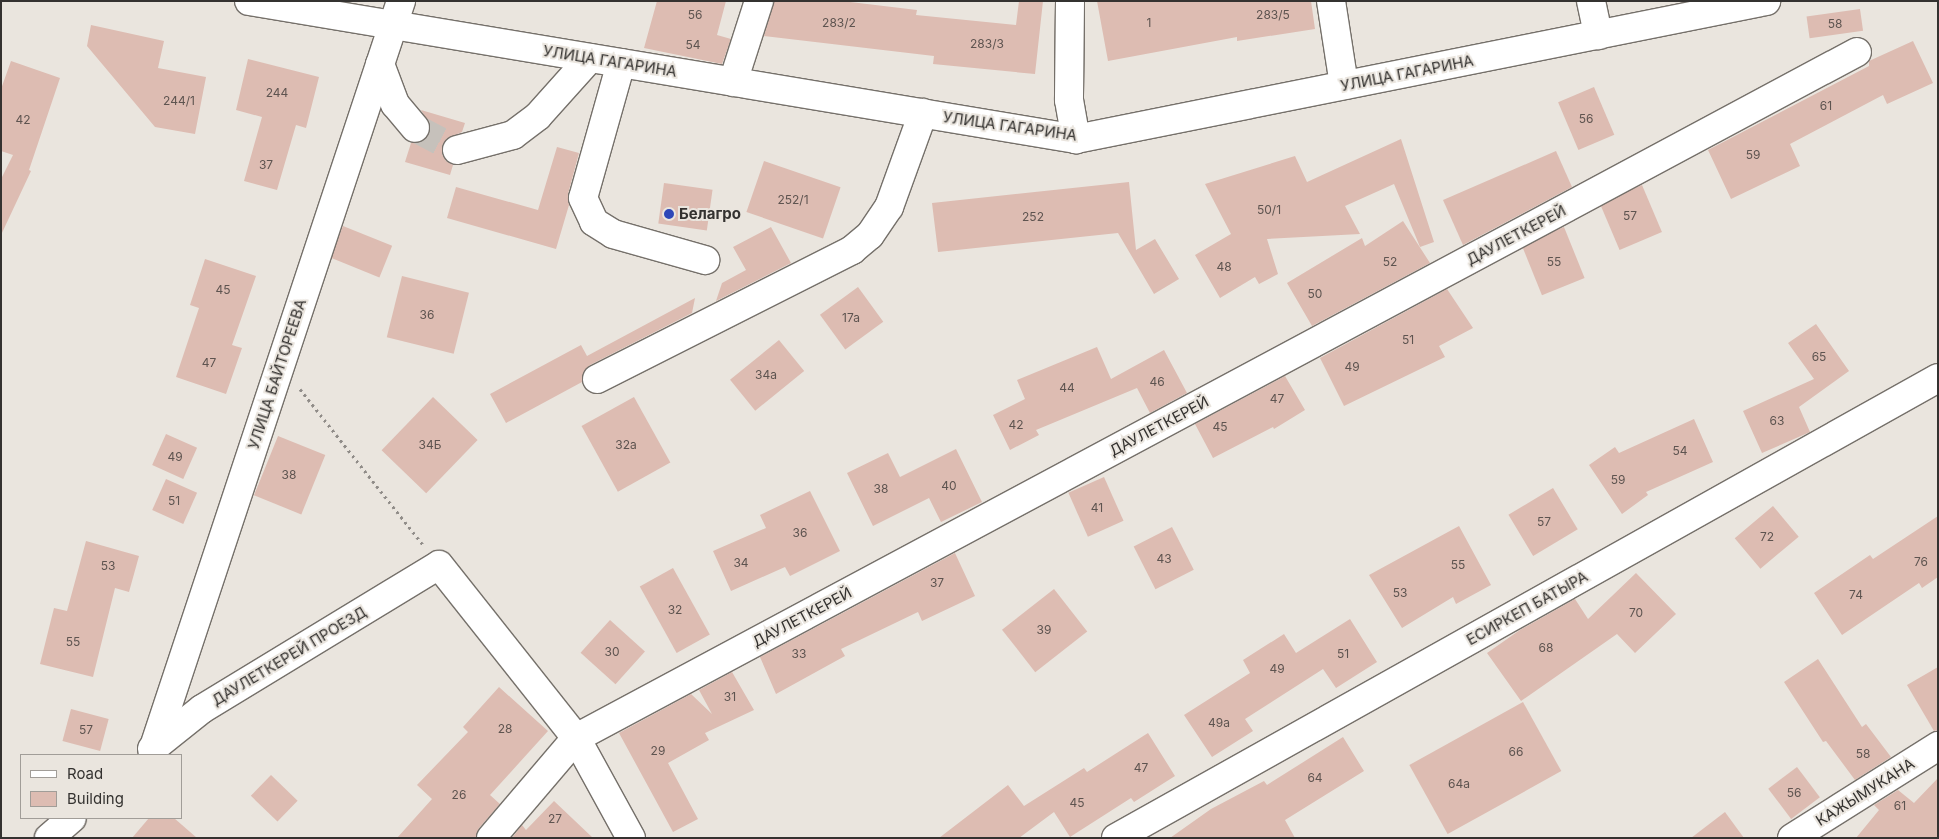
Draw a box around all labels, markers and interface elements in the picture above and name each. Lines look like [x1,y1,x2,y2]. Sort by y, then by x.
house number: 56 [688,8,702,22]
house number: 283/5 [1256,8,1290,22]
house number: 283/2 [822,16,856,30]
house number: 1 [1147,16,1151,30]
house number: 58 [1828,17,1842,31]
house number: 283/3 [970,37,1004,51]
house number: 54 [685,38,701,52]
street label: УЛИЦА ГАГАРИНА [542,42,678,80]
street label: УЛИЦА ГАГАРИНА [1339,51,1475,95]
house number: 244 [266,86,288,100]
house number: 244/1 [163,94,195,108]
house number: 61 [1820,99,1832,113]
street label: УЛИЦА ГАГАРИНА [942,108,1078,144]
house number: 56 [1579,112,1593,126]
house number: 42 [15,113,31,127]
house number: 59 [1746,148,1760,162]
house number: 37 [259,158,273,172]
house number: 252/1 [777,193,809,207]
street label: ДАУЛЕТКЕРЕЙ [1463,201,1569,269]
house number: 50/1 [1257,203,1281,217]
place label: Белагро [679,205,741,223]
marker: Белагро [663,208,675,220]
house number: 57 [1623,209,1637,223]
house number: 252 [1022,210,1044,224]
house number: 52 [1383,255,1397,269]
house number: 55 [1547,255,1561,269]
house number: 48 [1216,260,1232,274]
house number: 45 [215,283,231,297]
house number: 50 [1308,287,1322,301]
street label: УЛИЦА БАЙТОРЕЕВА [244,296,310,452]
house number: 36 [420,308,434,322]
house number: 17а [842,311,860,325]
house number: 51 [1402,333,1414,347]
house number: 65 [1812,350,1826,364]
house number: 47 [202,356,216,370]
house number: 49 [1344,360,1360,374]
house number: 34а [755,368,777,382]
house number: 46 [1149,375,1165,389]
house number: 44 [1059,381,1075,395]
street label: ДАУЛЕТКЕРЕЙ [1106,392,1212,460]
house number: 47 [1270,392,1284,406]
house number: 63 [1770,414,1784,428]
house number: 42 [1008,418,1024,432]
house number: 45 [1212,420,1228,434]
house number: 34Б [419,438,441,452]
house number: 32а [615,438,637,452]
house number: 54 [1672,444,1688,458]
house number: 49 [167,450,183,464]
house number: 38 [282,468,296,482]
house number: 59 [1611,473,1625,487]
house number: 40 [941,479,957,493]
house number: 38 [874,482,888,496]
house number: 51 [168,494,180,508]
house number: 41 [1091,501,1103,515]
house number: 57 [1537,515,1551,529]
house number: 36 [793,526,807,540]
house number: 72 [1760,530,1774,544]
house number: 43 [1156,552,1172,566]
house number: 76 [1914,555,1928,569]
house number: 34 [733,556,749,570]
house number: 55 [1451,558,1465,572]
house number: 53 [101,559,115,573]
street label: ЕСИРКЕП БАТЫРА [1463,567,1591,649]
house number: 37 [930,576,944,590]
street label: ДАУЛЕТКЕРЕЙ [749,583,855,651]
house number: 53 [1393,586,1407,600]
house number: 74 [1849,588,1863,602]
street label: ДАУЛЕТКЕРЕЙ ПРОЕЗД [209,603,369,709]
house number: 32 [668,603,682,617]
house number: 70 [1629,606,1643,620]
house number: 39 [1037,623,1051,637]
house number: 55 [66,635,80,649]
house number: 68 [1539,641,1553,655]
house number: 30 [605,645,619,659]
house number: 33 [792,647,806,661]
house number: 51 [1337,647,1349,661]
house number: 49 [1269,662,1285,676]
house number: 31 [724,690,736,704]
house number: 49а [1208,716,1230,730]
house number: 28 [498,722,512,736]
house number: 57 [79,723,93,737]
house number: 29 [651,744,665,758]
house number: 66 [1509,745,1523,759]
house number: 58 [1856,747,1870,761]
legend [20,754,182,819]
street label: КАЖЫМУКАНА [1812,754,1918,830]
house number: 47 [1134,761,1148,775]
text: Road [67,764,103,783]
house number: 64 [1307,771,1323,785]
house number: 64а [1448,777,1470,791]
house number: 56 [1787,786,1801,800]
house number: 26 [452,788,466,802]
text: Building [67,789,124,808]
house number: 45 [1069,796,1085,810]
house number: 61 [1894,799,1906,813]
house number: 27 [548,812,562,826]

